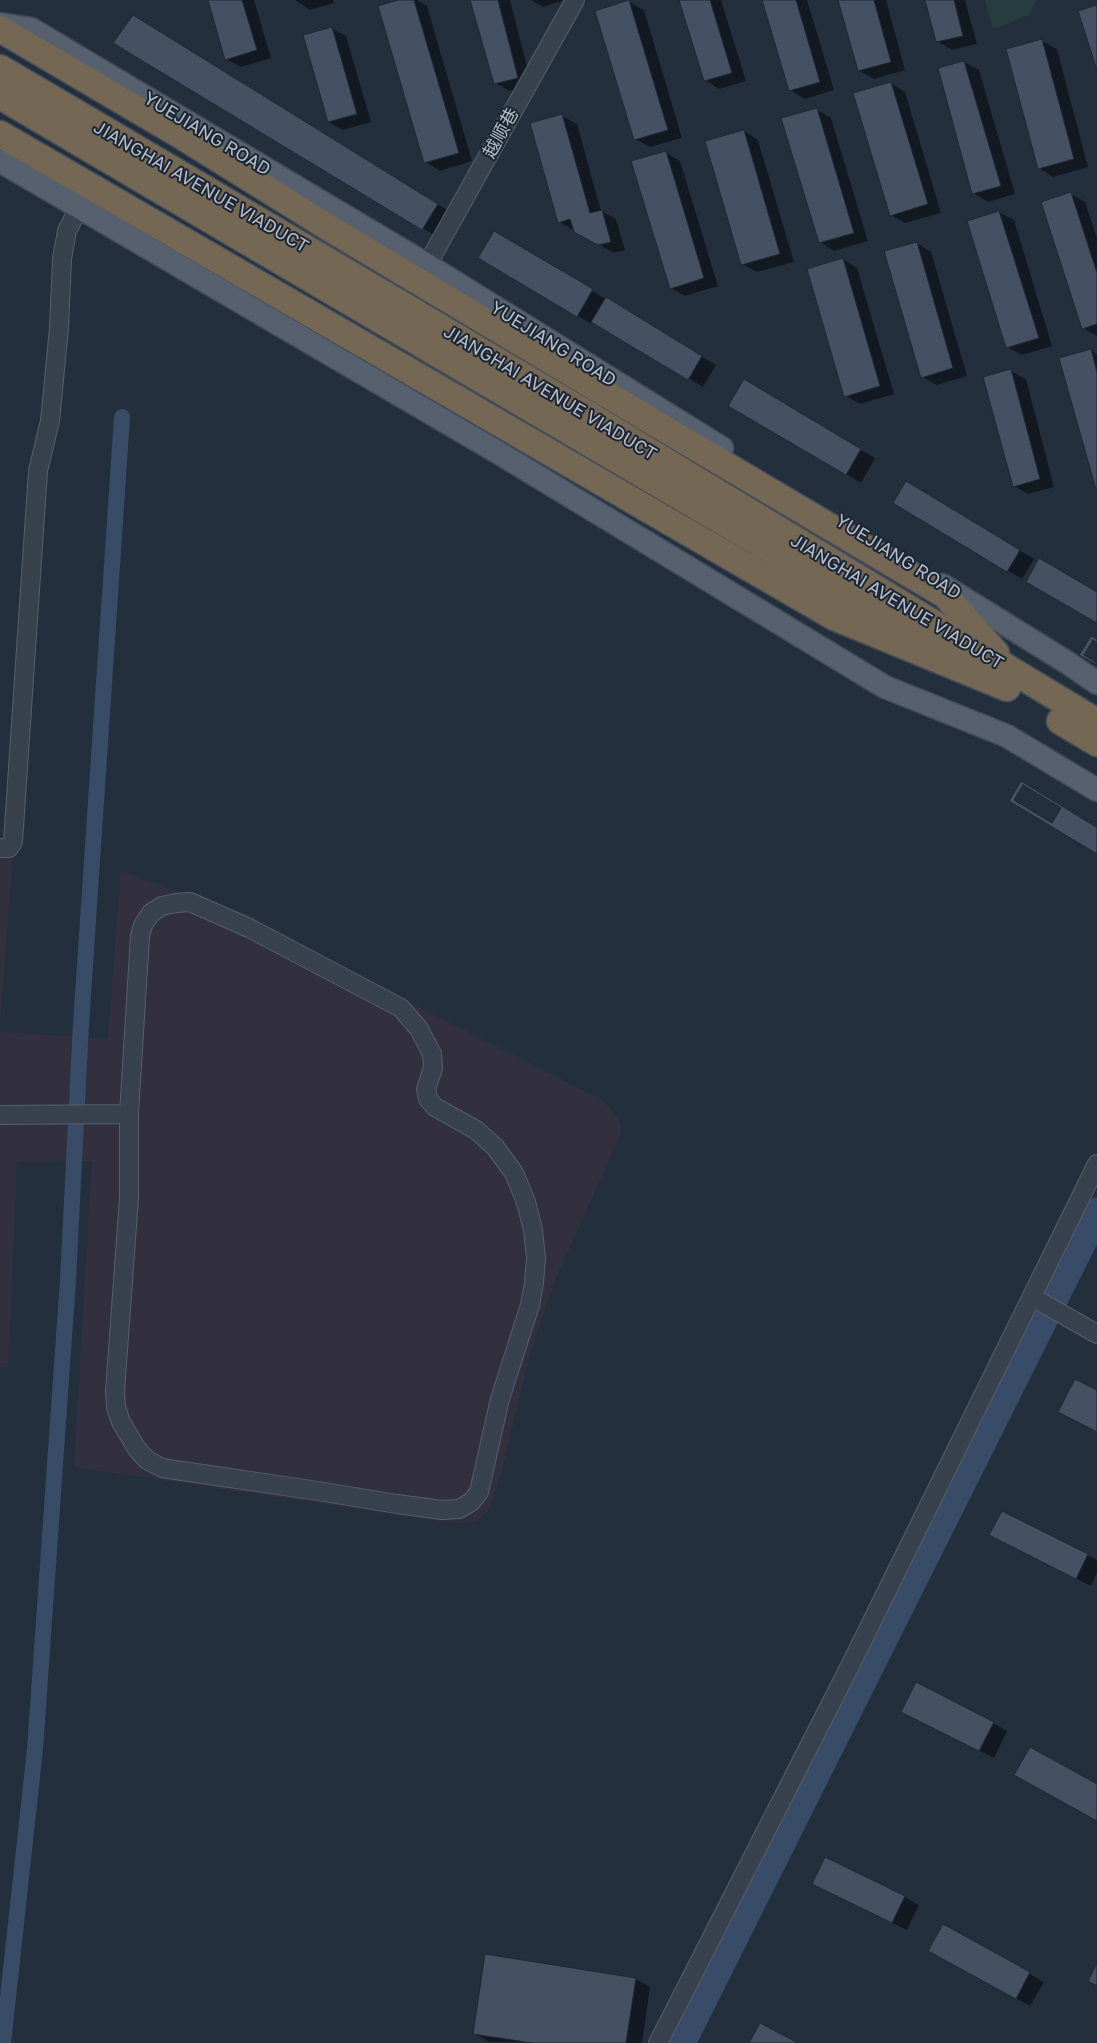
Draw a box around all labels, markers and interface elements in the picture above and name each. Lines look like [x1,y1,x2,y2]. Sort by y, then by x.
street label: YUEJIANG ROAD [140,88,274,180]
street label: 越顺巷 [478,104,524,162]
street label: JIANGHAI AVENUE VIADUCT [90,117,312,257]
street label: YUEJIANG ROAD [486,297,620,391]
street label: JIANGHAI AVENUE VIADUCT [440,321,660,465]
street label: YUEJIANG ROAD [831,510,965,604]
street label: JIANGHAI AVENUE VIADUCT [787,530,1007,674]

